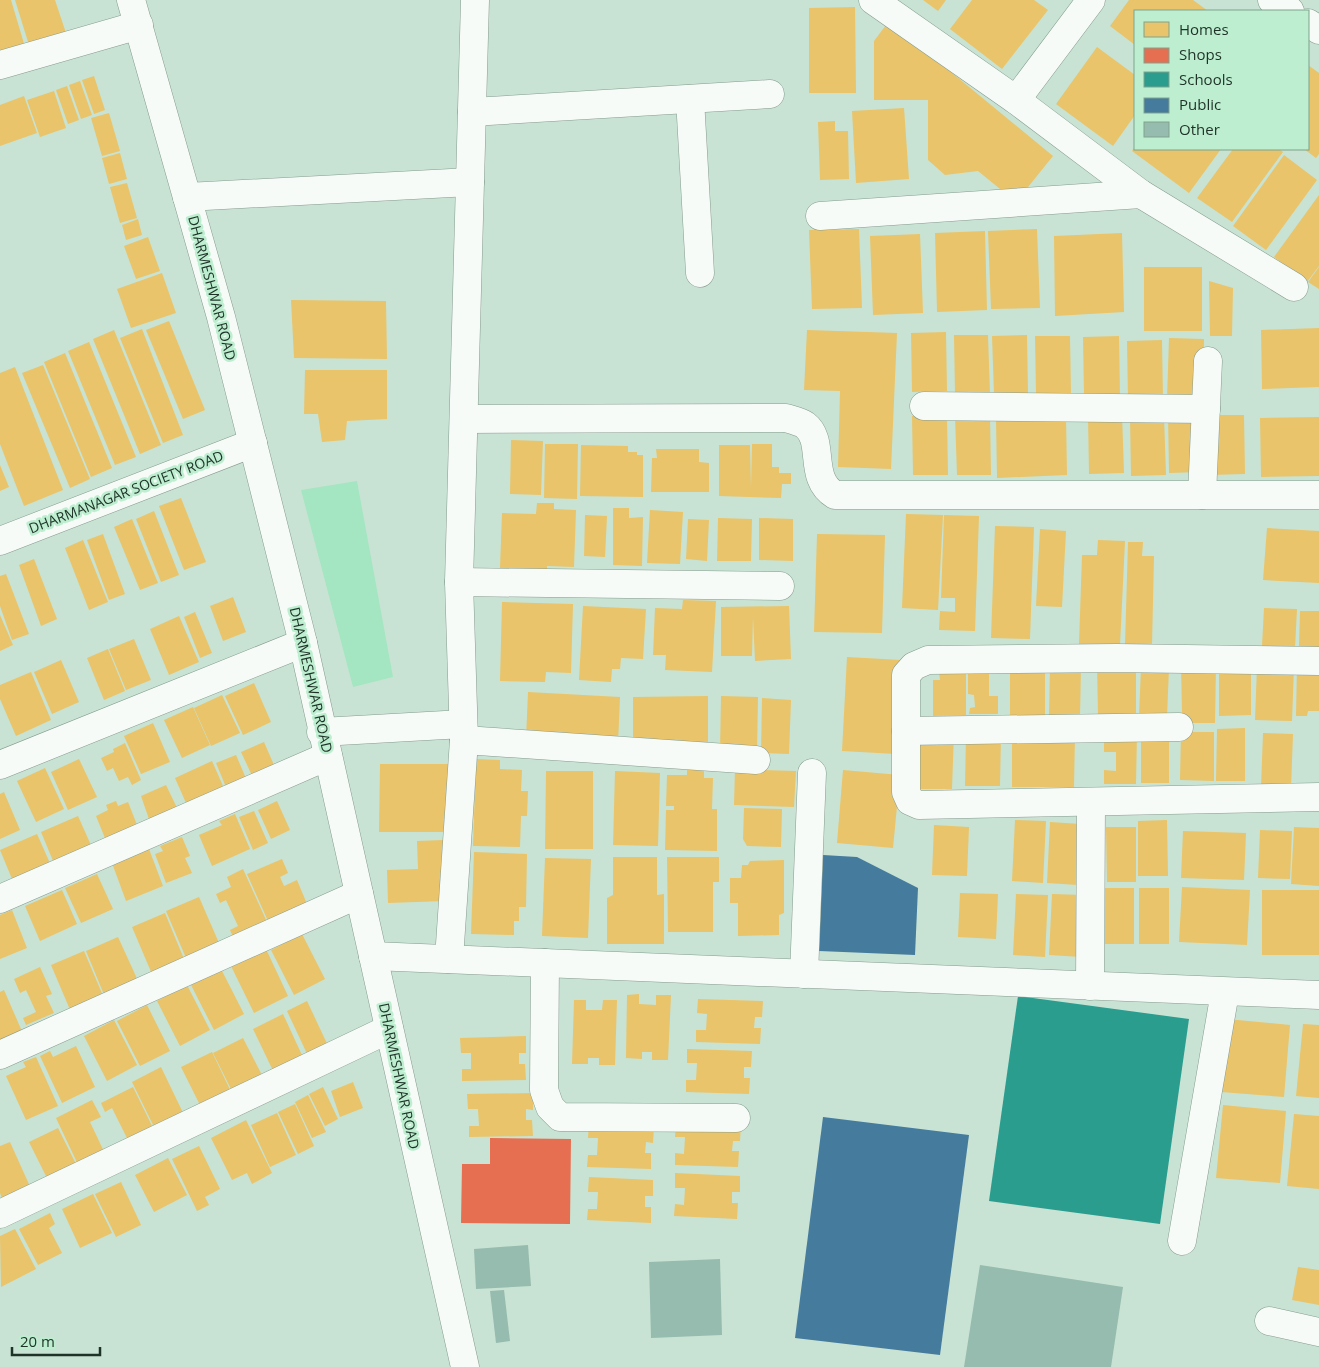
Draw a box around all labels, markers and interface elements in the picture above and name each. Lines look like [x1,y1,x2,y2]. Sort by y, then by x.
legend [1134,10,1309,150]
text: Homes [1179,19,1229,39]
text: Shops [1179,44,1222,64]
text: Schools [1179,69,1233,89]
text: Public [1179,94,1221,114]
text: Other [1179,119,1220,139]
street label: DHARMESHWAR ROAD [184,213,241,362]
street label: DHARMANAGAR SOCIETY ROAD [26,446,226,537]
street label: DHARMESHWAR ROAD [285,605,337,755]
street label: DHARMESHWAR ROAD [375,1001,424,1151]
scale bar [12,1324,100,1356]
text: 20 m [20,1331,55,1351]

